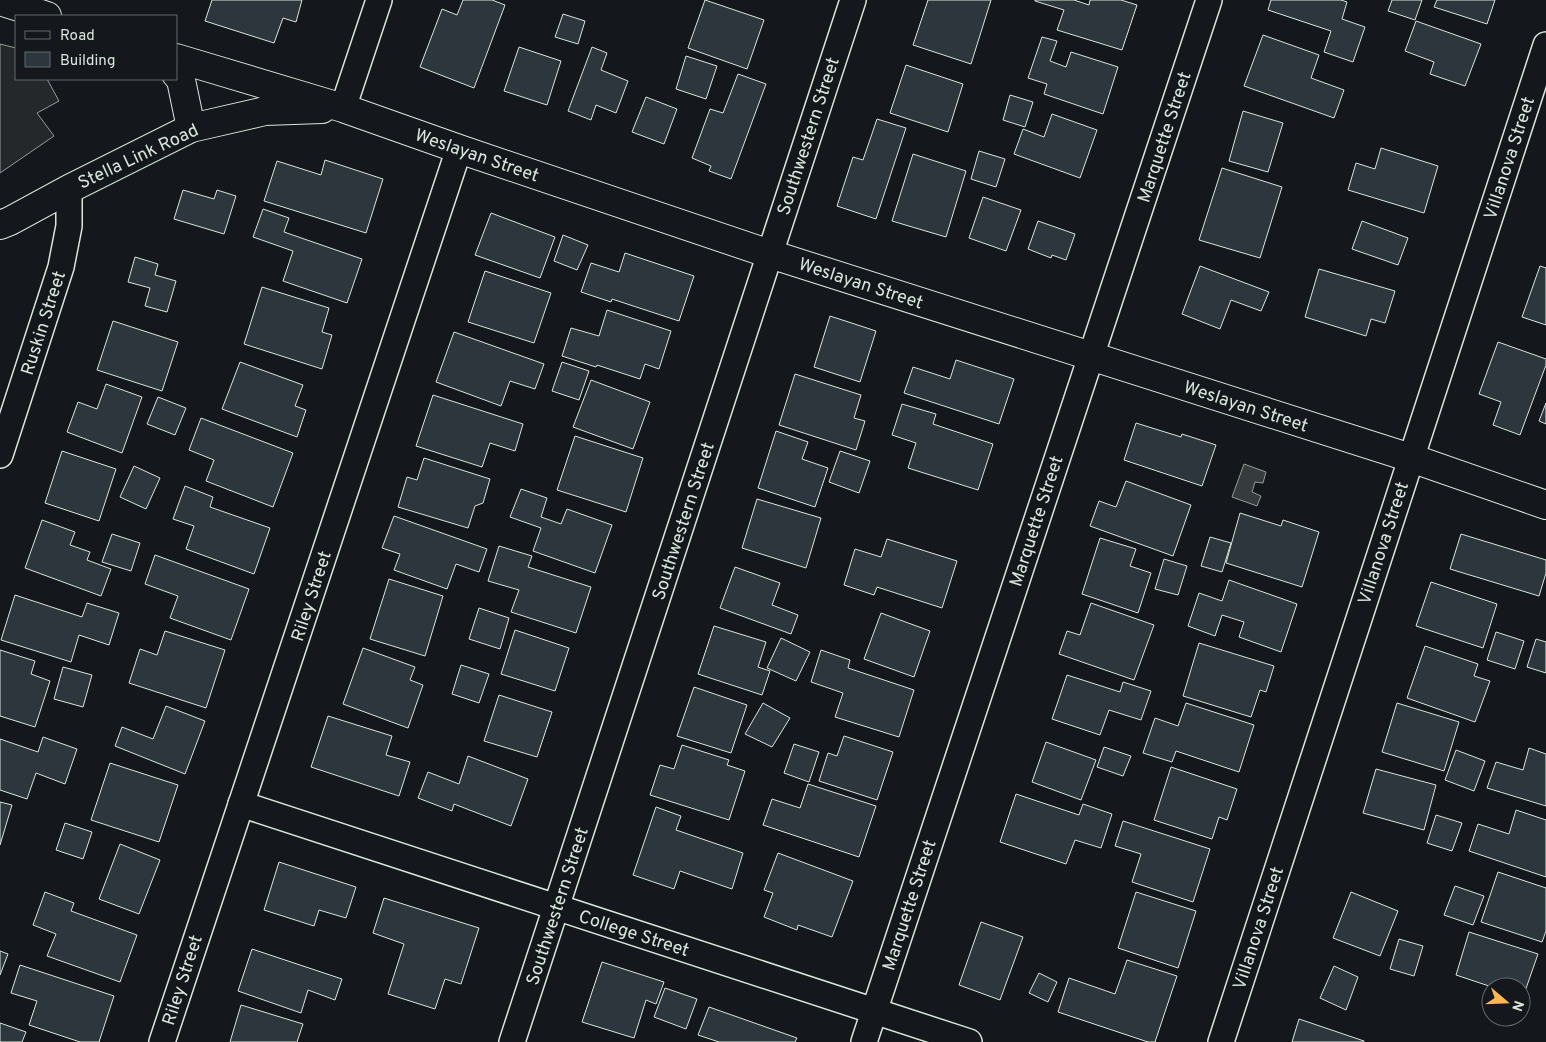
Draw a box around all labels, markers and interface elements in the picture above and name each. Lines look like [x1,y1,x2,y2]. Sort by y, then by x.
legend [15,15,178,80]
text: Road [60,27,95,46]
text: Building [60,52,115,71]
street label: Southwestern Street [773,55,846,218]
street label: Marquette Street [1133,69,1197,206]
street label: Villanova Street [1480,94,1541,223]
street label: Stella Link Road [75,119,203,195]
street label: Weslayan Street [411,124,542,188]
street label: Weslayan Street [795,253,926,315]
street label: Ruskin Street [17,268,72,379]
street label: Weslayan Street [1180,376,1311,438]
street label: Southwestern Street [648,440,721,603]
street label: Marquette Street [1005,453,1069,590]
street label: Villanova Street [1354,479,1415,608]
street label: Riley Street [287,548,338,645]
street label: Southwestern Street [522,825,595,988]
street label: Marquette Street [878,837,942,974]
street label: Villanova Street [1229,864,1290,993]
street label: College Street [575,906,692,963]
street label: Riley Street [158,932,209,1029]
north arrow [1481,977,1531,1027]
text: N [1507,998,1527,1013]

